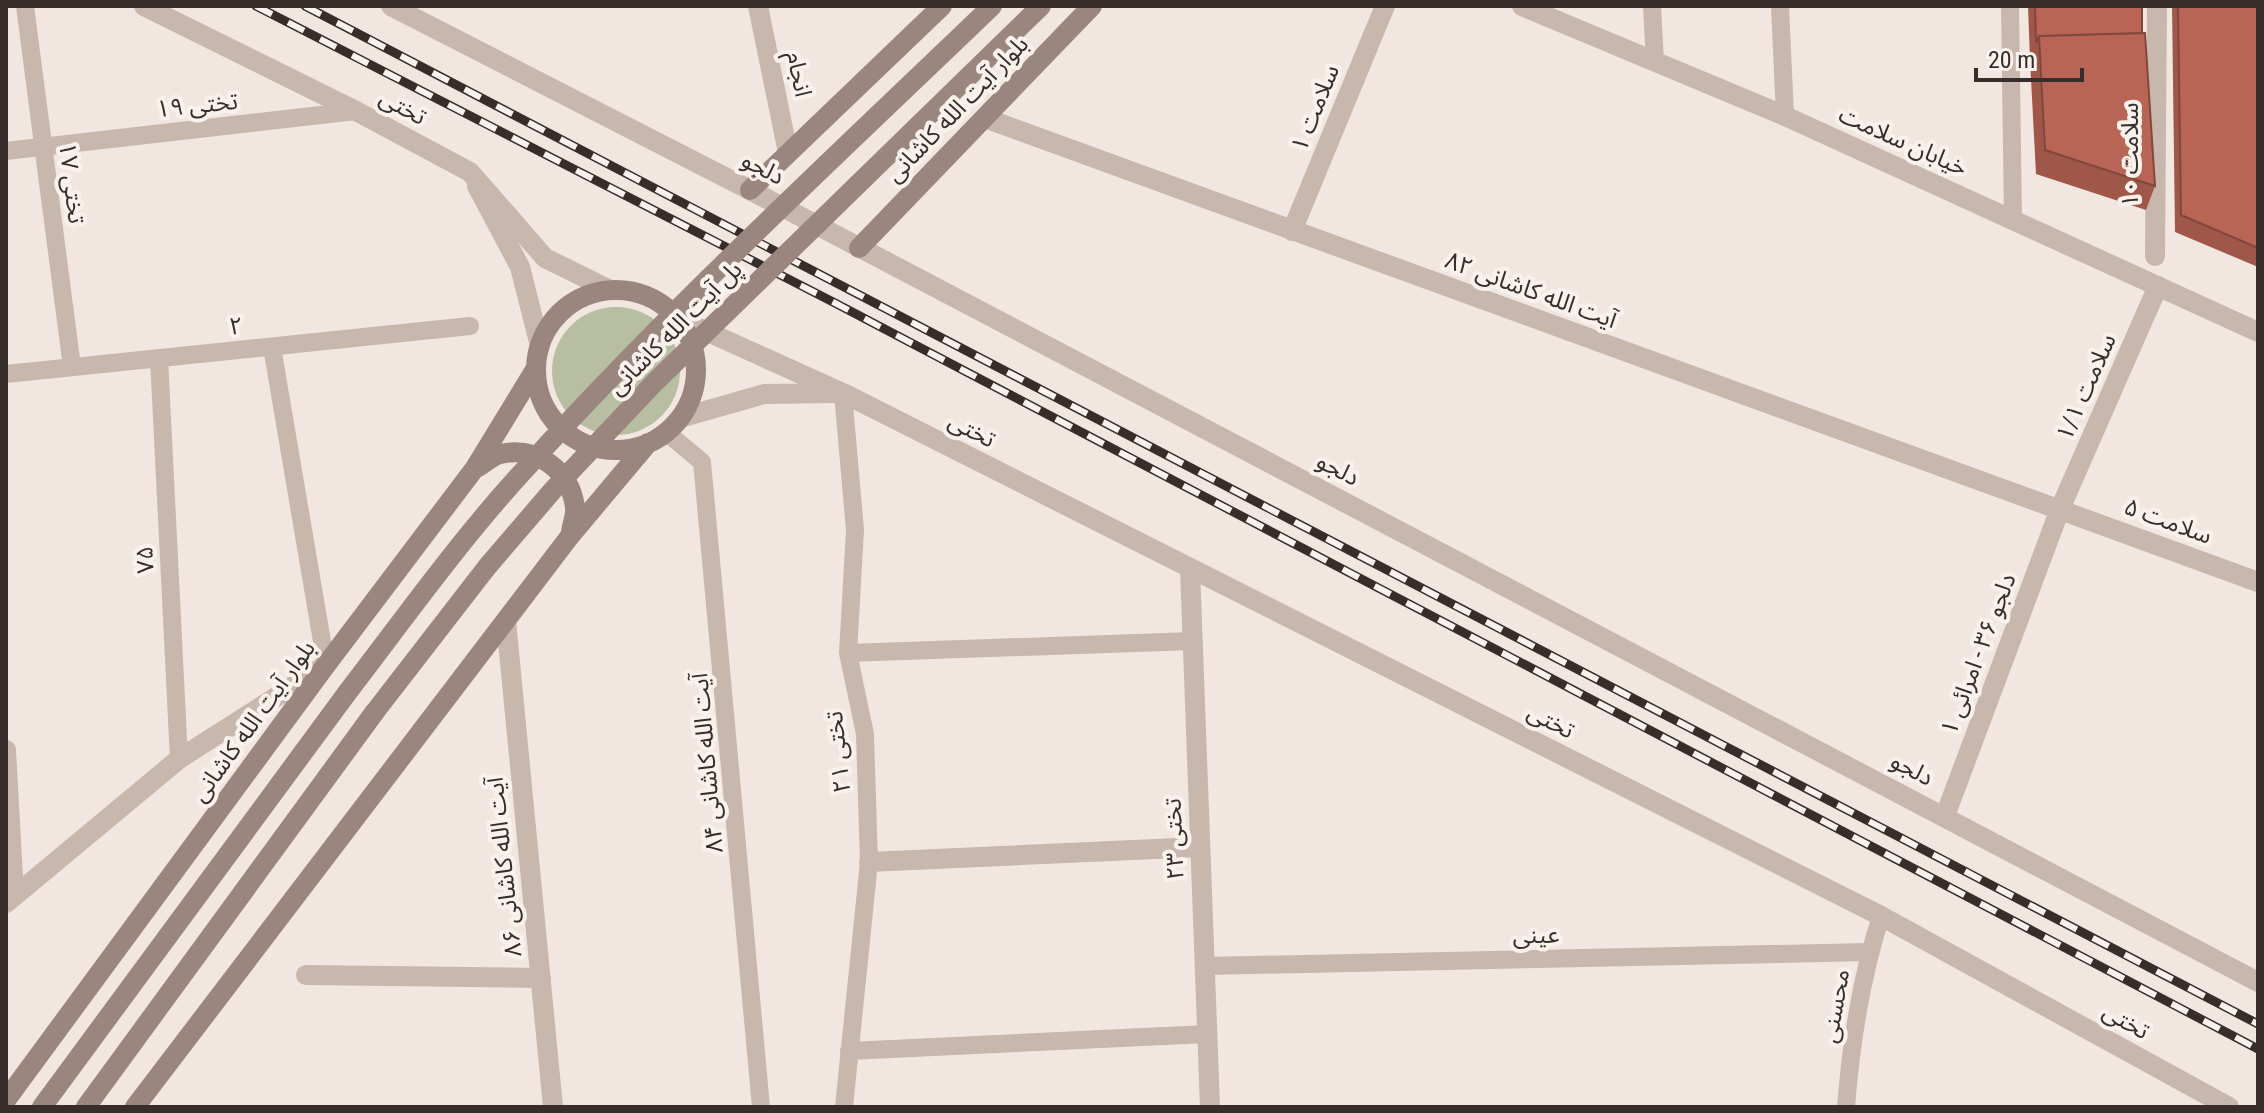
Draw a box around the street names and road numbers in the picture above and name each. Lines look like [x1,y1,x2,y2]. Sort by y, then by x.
street label: بلوار آیت الله کاشانی [880,30,1034,188]
street label: انجام [777,49,817,100]
street label: سلامت ۱ [1285,60,1345,156]
street label: تختی [375,83,431,131]
street label: تختی ۱۹ [155,87,239,123]
street label: خیابان سلامت [1835,100,1971,182]
street label: سلامت ۱۰ [2116,102,2144,208]
street label: تختی ۱۷ [53,141,91,225]
street label: دلجو [737,145,789,191]
street label: آیت الله کاشانی ۸۲ [1441,246,1622,334]
street label: پل آیت الله کاشانی [602,255,749,402]
street label: ۲ [228,311,244,341]
street label: سلامت ۱/۱ [2050,329,2122,445]
street label: تختی [944,406,1000,454]
street label: دلجو [1312,446,1364,492]
street label: سلامت ۵ [2120,492,2216,550]
street label: ۷۵ [130,546,160,574]
street label: دلجو ۳۶ - امرائی ۱ [1934,569,2022,739]
street label: بلوار آیت الله کاشانی [185,635,321,807]
street label: آیت الله کاشانی ۸۴ [685,671,729,854]
street label: تختی [1523,697,1579,745]
street label: تختی ۲۱ [820,710,856,794]
street label: دلجو [1886,746,1938,792]
street label: آیت الله کاشانی ۸۶ [481,775,527,958]
street label: تختی ۲۳ [1159,798,1189,880]
street label: عینی [1512,921,1560,949]
street label: محسنی [1815,967,1855,1045]
street label: تختی [2098,997,2154,1045]

